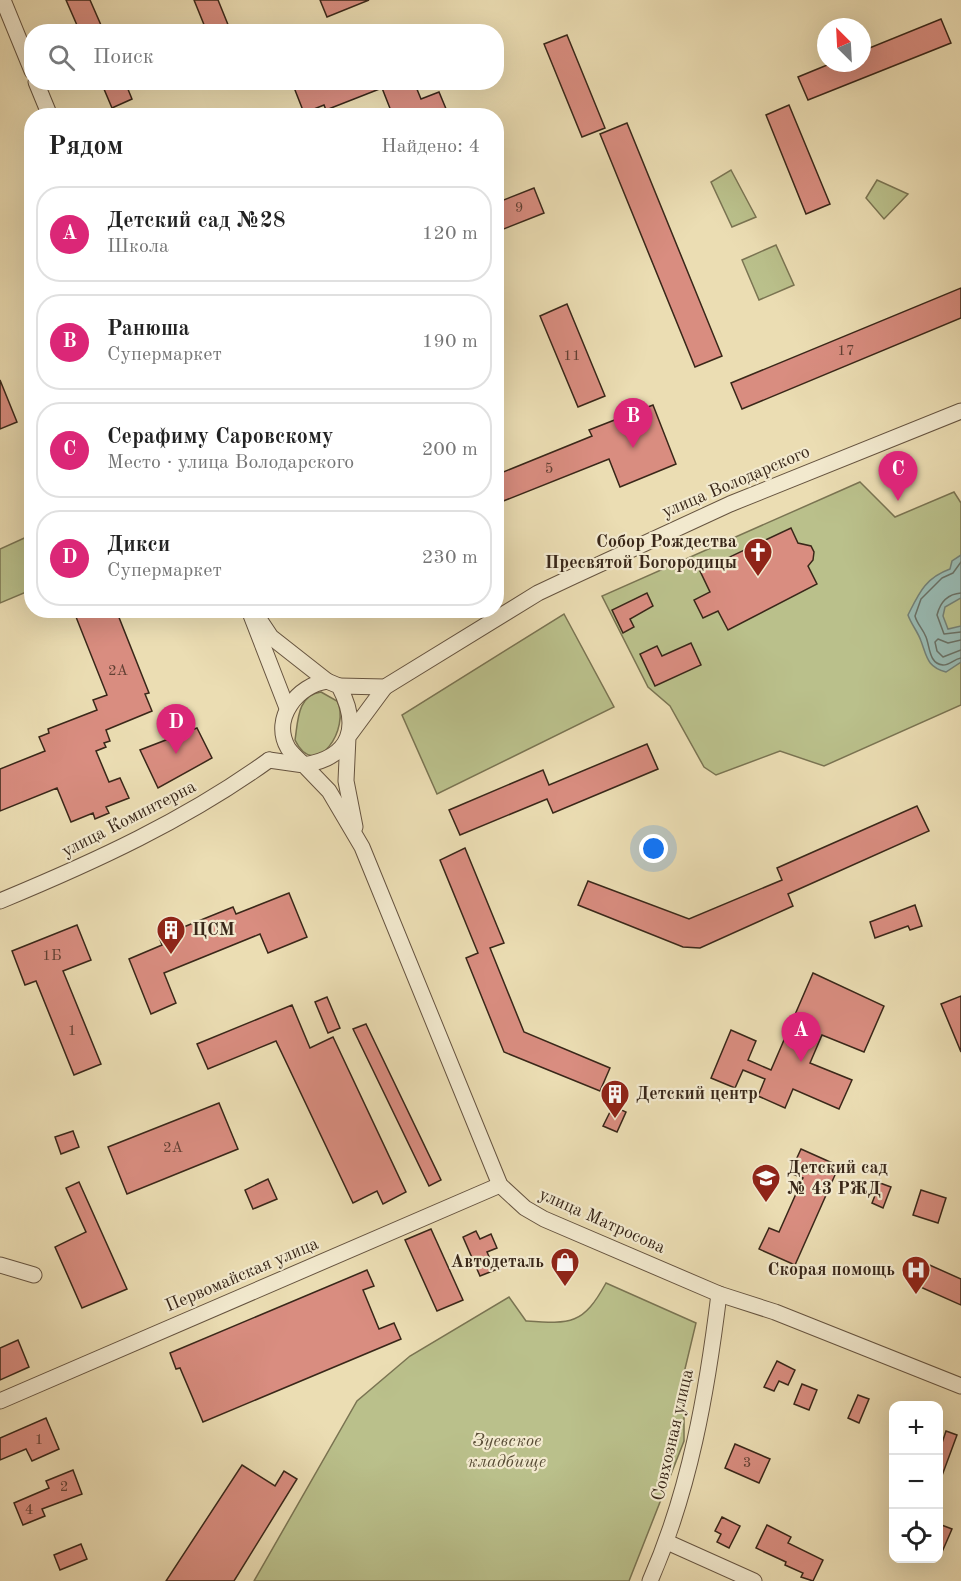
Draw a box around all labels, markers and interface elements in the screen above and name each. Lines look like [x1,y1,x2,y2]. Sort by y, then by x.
north arrow [817,18,871,72]
search box [24,24,504,90]
icon: search [45,41,78,74]
text: Поиск [93,46,154,68]
text: Рядом [48,134,123,160]
text: Найдено: 4 [381,137,480,157]
house number: 9 [515,201,523,216]
text: Детский сад №28 [107,210,286,232]
text: A [62,224,77,244]
text: 120 m [422,224,478,244]
text: Школа [107,237,169,257]
text: Ранюша [107,318,190,340]
text: B [62,332,77,352]
text: 190 m [422,332,478,352]
house number: 17 [837,344,855,359]
text: Супермаркет [107,345,222,365]
house number: 11 [563,349,581,364]
pin: B [614,398,652,448]
text: Серафиму Саровскому [107,426,334,448]
text: C [63,440,76,460]
text: 200 m [422,440,478,460]
street label: улица Володарского [659,443,813,521]
pin: C [878,452,918,501]
text: Место · улица Володарского [107,453,354,473]
house number: 5 [545,462,553,477]
place label: Собор Рождества Пресвятой Богородицы [545,533,737,572]
text: Дикси [107,534,170,556]
church icon: Собор Рождества Пресвятой Богородицы [742,536,774,578]
text: D [62,548,77,568]
text: 230 m [422,548,478,568]
text: Супермаркет [107,561,222,581]
house number: 2А [108,664,129,679]
pin: D [156,704,195,754]
street label: улица Коминтерна [59,777,199,861]
your location [639,834,668,863]
building icon: ЦСМ [155,914,187,956]
place label: ЦСМ [192,921,235,939]
house number: 1Б [42,949,62,964]
pin: A [782,1012,820,1062]
house number: 1 [68,1024,76,1039]
building icon: Детский центр [599,1078,631,1120]
place label: Детский центр [636,1085,758,1103]
house number: 2А [163,1141,184,1156]
place label: Детский сад № 43 РЖД [787,1159,888,1198]
school or university icon: Детский сад № 43 РЖД [750,1162,782,1204]
street label: улица Матросова [536,1185,668,1257]
street label: Первомайская улица [163,1235,321,1315]
shop icon: Автодеталь [549,1246,581,1288]
place label: Автодеталь [451,1253,544,1271]
hospital icon: Скорая помощь [900,1254,932,1296]
place label: Скорая помощь [768,1261,895,1279]
street label: Совхозная улица [649,1367,697,1503]
map controls [889,1401,943,1563]
button: + [889,1401,943,1455]
park label: Зуевское кладбище [468,1432,546,1471]
house number: 1 [35,1433,43,1448]
button: − [889,1455,943,1509]
house number: 3 [743,1456,751,1471]
house number: 2 [60,1480,68,1495]
house number: 4 [25,1503,33,1518]
button: locate [889,1509,943,1563]

